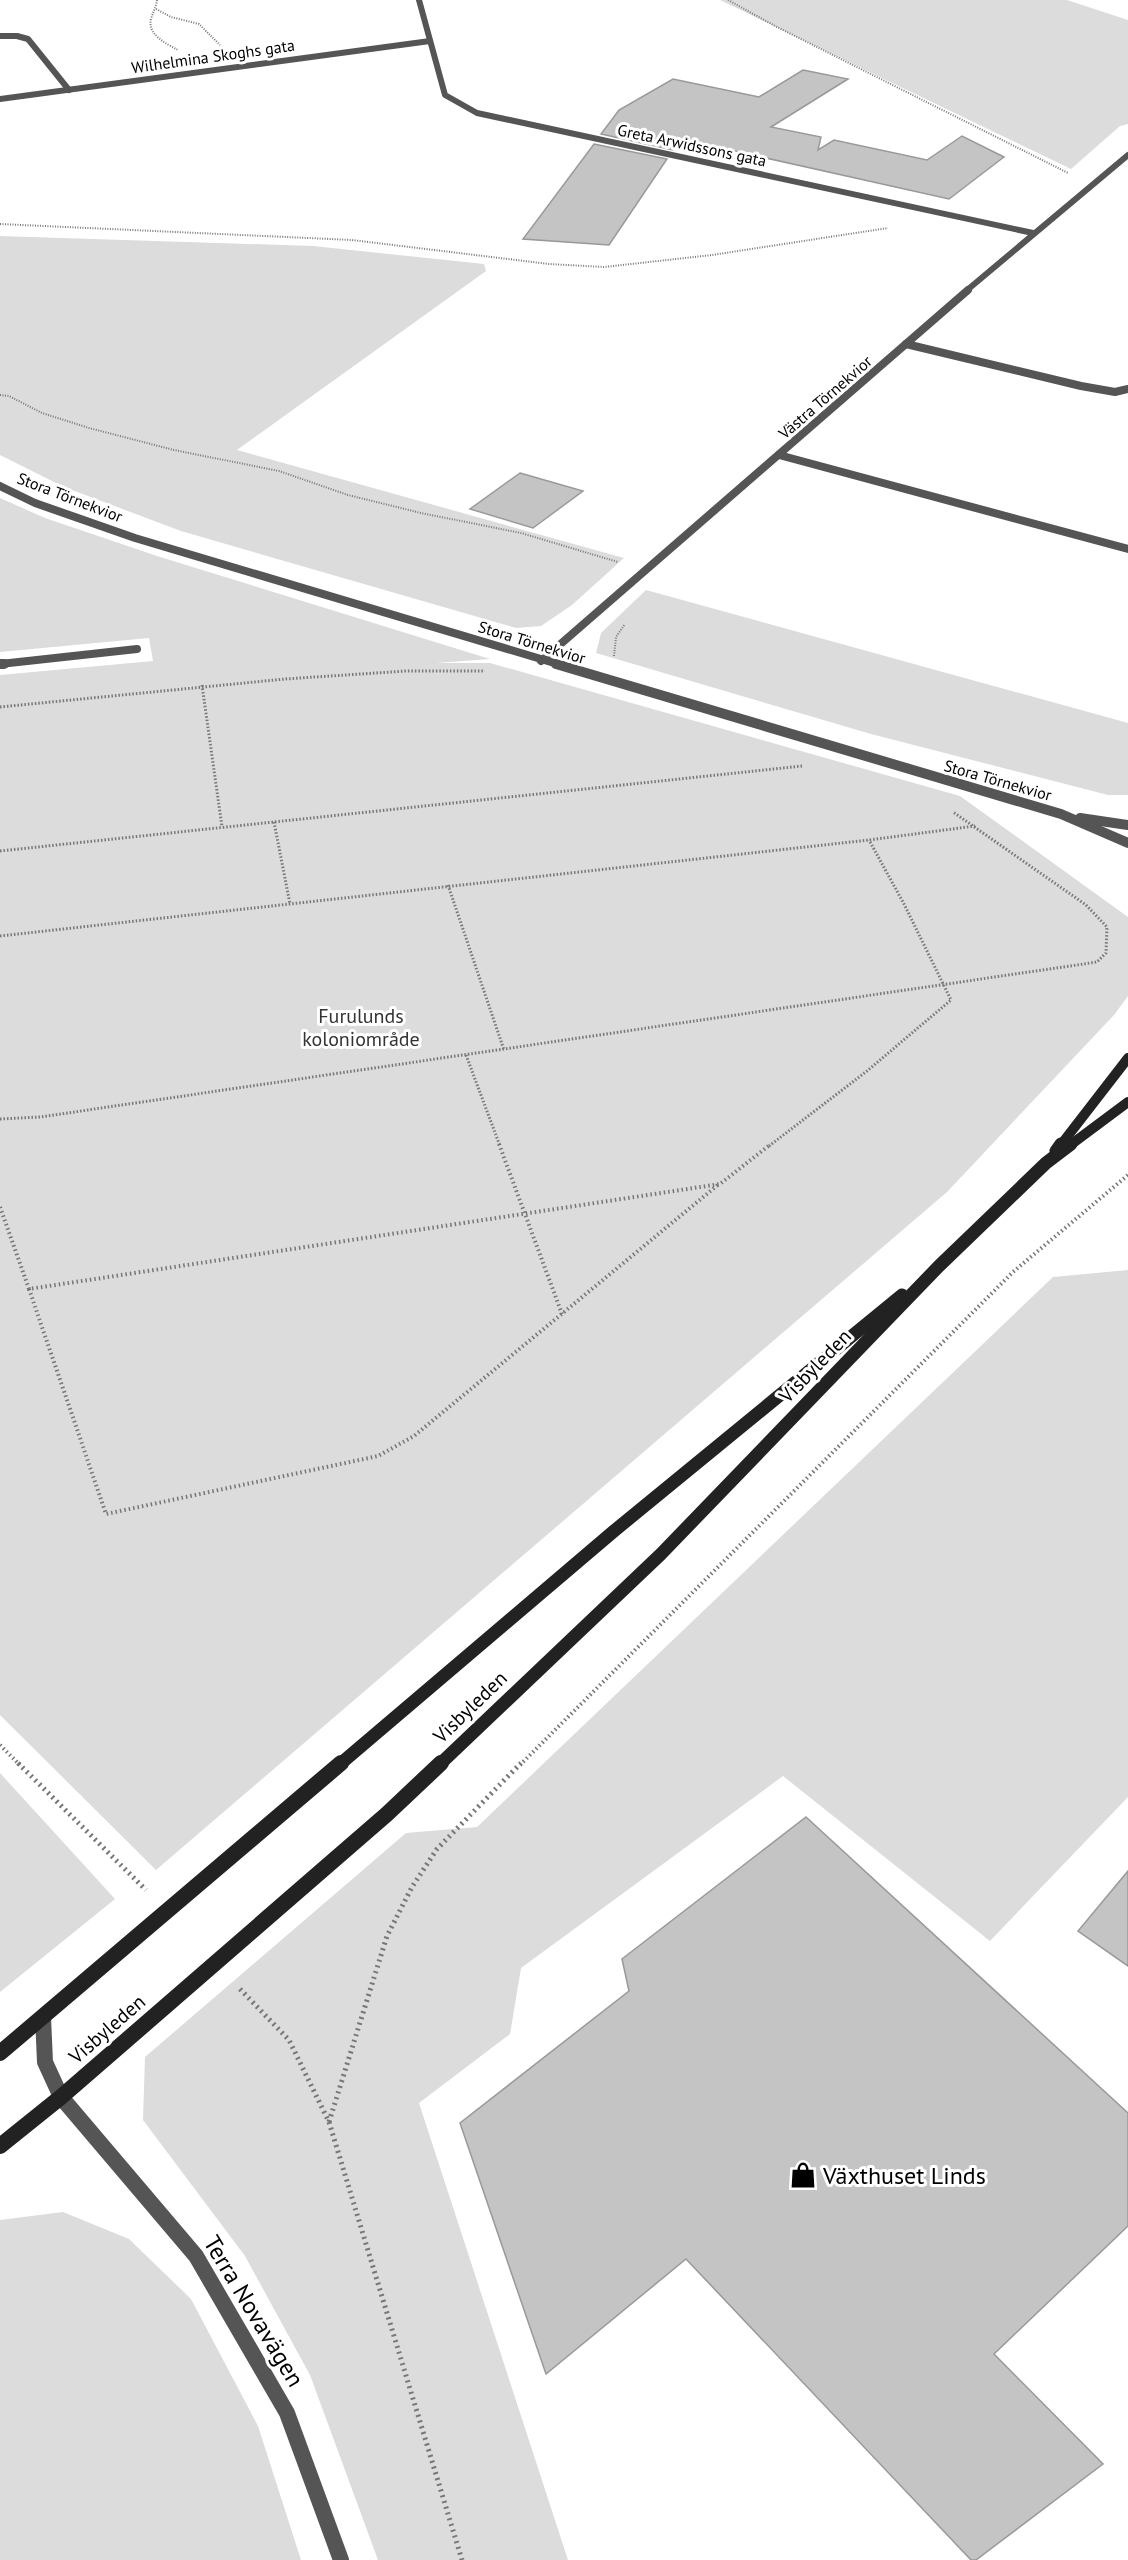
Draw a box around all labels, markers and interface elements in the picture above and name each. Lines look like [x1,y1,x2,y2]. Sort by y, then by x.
street label: Wilhelmina Skoghs gata [130,35,296,77]
street label: Greta Arwidssons gata [616,119,768,171]
street label: Västra Törnekvior [773,351,876,444]
street label: Stora Törnekvior [14,468,126,526]
street label: Stora Törnekvior [476,616,589,668]
street label: Stora Törnekvior [942,755,1055,805]
park label: Furulunds koloniområde [302,1003,420,1052]
street label: Visbyleden [773,1324,857,1409]
street label: Visbyleden [427,1665,512,1749]
street label: Visbyleden [63,1989,151,2070]
shop icon: Växthuset Linds [788,2160,818,2190]
place label: Växthuset Linds [822,2160,986,2191]
street label: Terra Novavägen [197,2230,311,2392]

